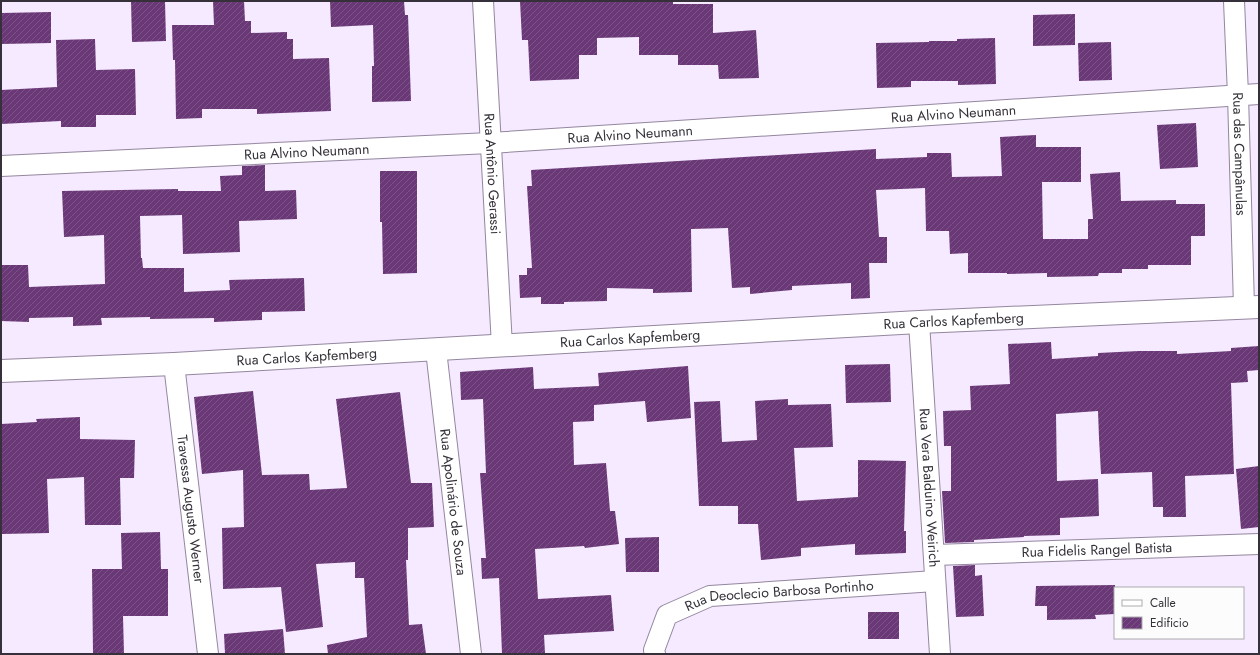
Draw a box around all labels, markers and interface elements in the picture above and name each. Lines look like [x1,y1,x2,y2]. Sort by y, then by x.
street label: Rua das Campânulas [1228,92,1251,216]
street label: Rua Alvino Neumann [890,99,1017,127]
street label: Rua Antônio Gerassi [479,113,506,235]
street label: Rua Alvino Neumann [567,120,693,148]
street label: Rua Alvino Neumann [244,139,370,165]
street label: Rua Carlos Kapfemberg [883,307,1024,334]
street label: Rua Carlos Kapfemberg [559,324,701,352]
street label: Rua Carlos Kapfemberg [236,343,377,370]
street label: Rua Vera Balduino Weirich [914,408,944,568]
street label: Rua Apolinário de Souza [435,428,472,576]
street label: Travessa Augusto Werner [172,434,210,584]
street label: Rua Fidelis Rangel Batista [1021,537,1173,562]
street label: Rua Deoclecio Barbosa Portinho [681,575,874,616]
legend [1114,587,1244,639]
text: Calle [1150,594,1176,612]
text: Edificio [1150,614,1189,632]

